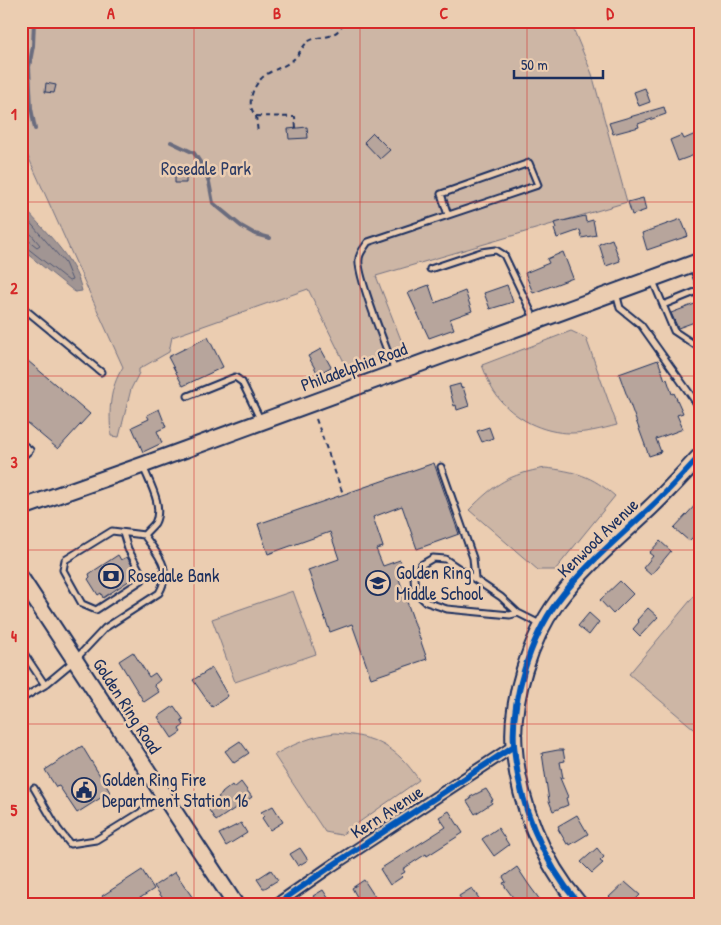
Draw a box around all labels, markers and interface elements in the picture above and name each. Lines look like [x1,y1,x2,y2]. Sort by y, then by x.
text: A [107,2,115,24]
text: B [273,2,281,24]
text: C [440,2,449,24]
text: D [606,2,614,24]
scale bar [514,48,602,80]
text: 50 m [521,54,548,75]
text: 1 [11,103,17,125]
park label: Rosedale Park [161,156,251,181]
text: 2 [10,277,18,299]
street label: Philadelphia Road [297,336,410,397]
text: 3 [10,451,18,473]
street label: Kenwood Avenue [551,492,644,583]
place label: Golden Ring Middle School [396,560,483,606]
bank icon: Rosedale Bank [98,563,124,589]
place label: Rosedale Bank [128,563,220,588]
school or university icon: Golden Ring Middle School [365,570,391,596]
text: 4 [11,625,17,647]
street label: Golden Ring Road [87,653,168,758]
place label: Golden Ring Fire Department Station 16 [102,767,248,813]
public building icon: Golden Ring Fire Department Station 16 [71,777,97,803]
street label: Kern Avenue [346,779,428,844]
text: 5 [11,799,18,821]

